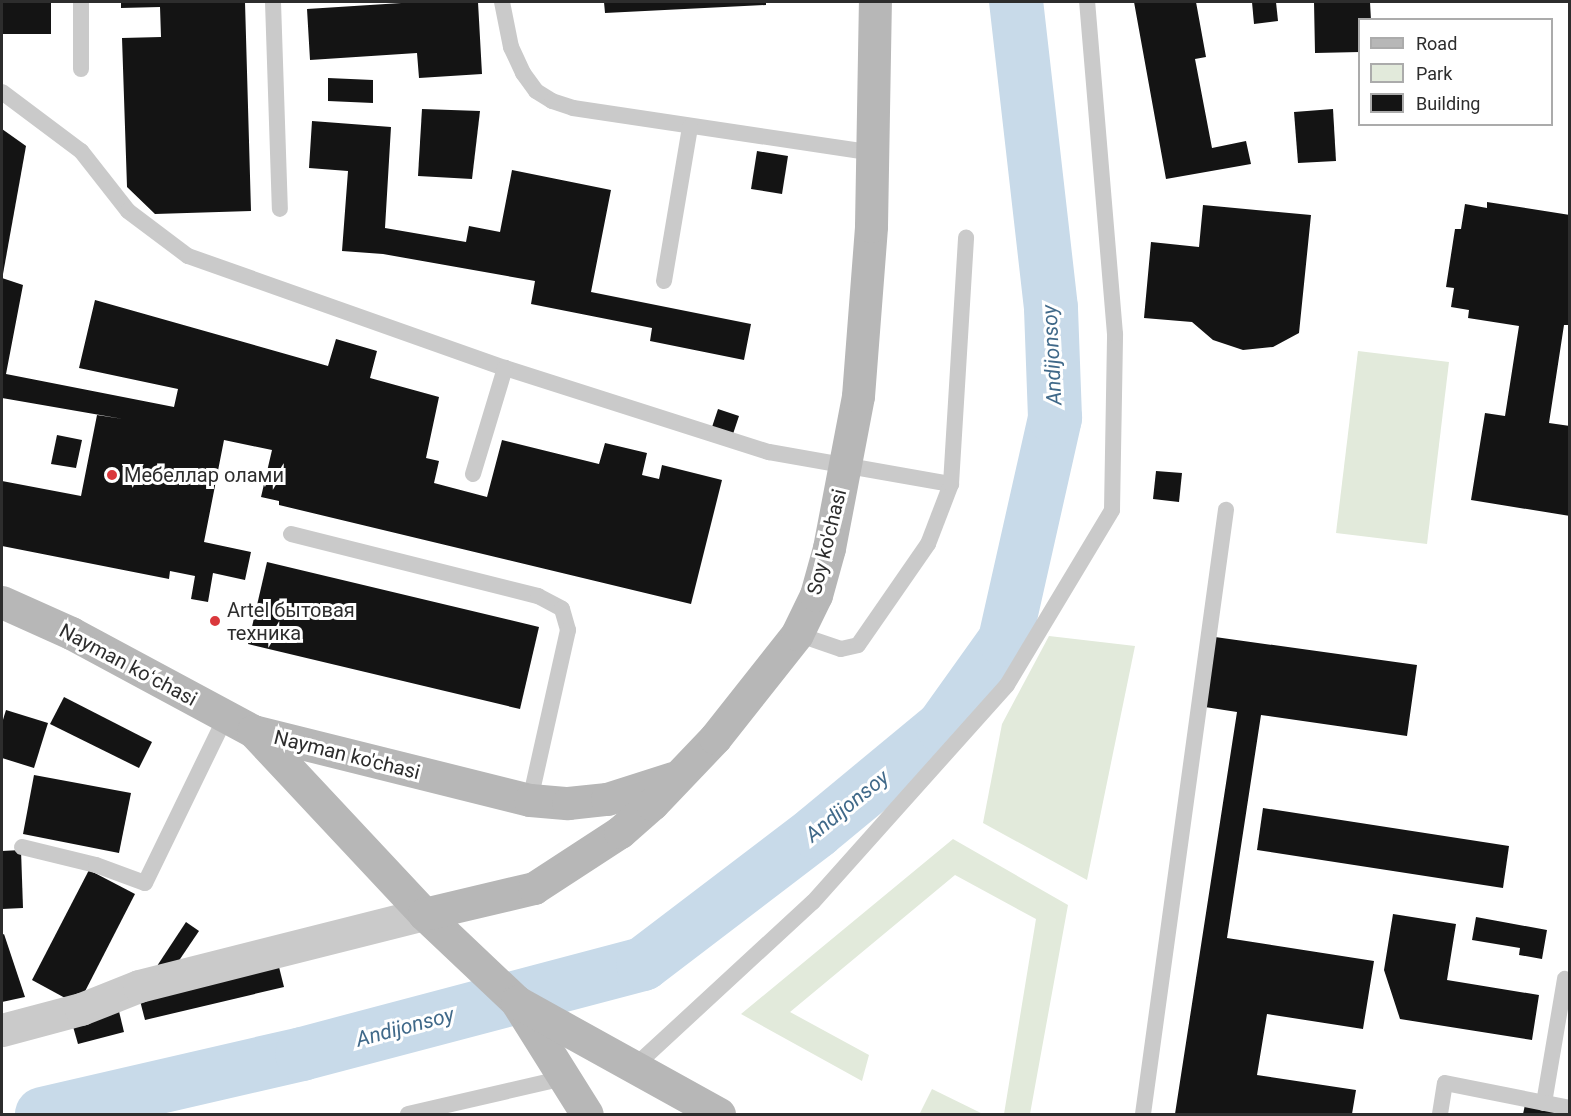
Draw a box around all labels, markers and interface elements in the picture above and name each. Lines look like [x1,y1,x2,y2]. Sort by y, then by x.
legend [1358,18,1553,126]
text: Road [1416,33,1457,54]
text: Park [1416,63,1452,84]
text: Building [1416,93,1480,114]
water label: Andijonsoy [1037,304,1067,406]
place label: Мебеллар олами [124,463,284,487]
marker: Мебеллар олами [105,468,119,482]
street label: Soy ko'chasi [802,487,852,597]
place label: Artel бытовая техника [227,598,355,645]
marker: Artel бытовая техника [208,614,222,628]
street label: Nayman koʻchasi [55,619,201,711]
street label: Nayman ko'chasi [272,725,422,785]
water label: Andijonsoy [800,765,894,847]
water label: Andijonsoy [353,1002,457,1052]

